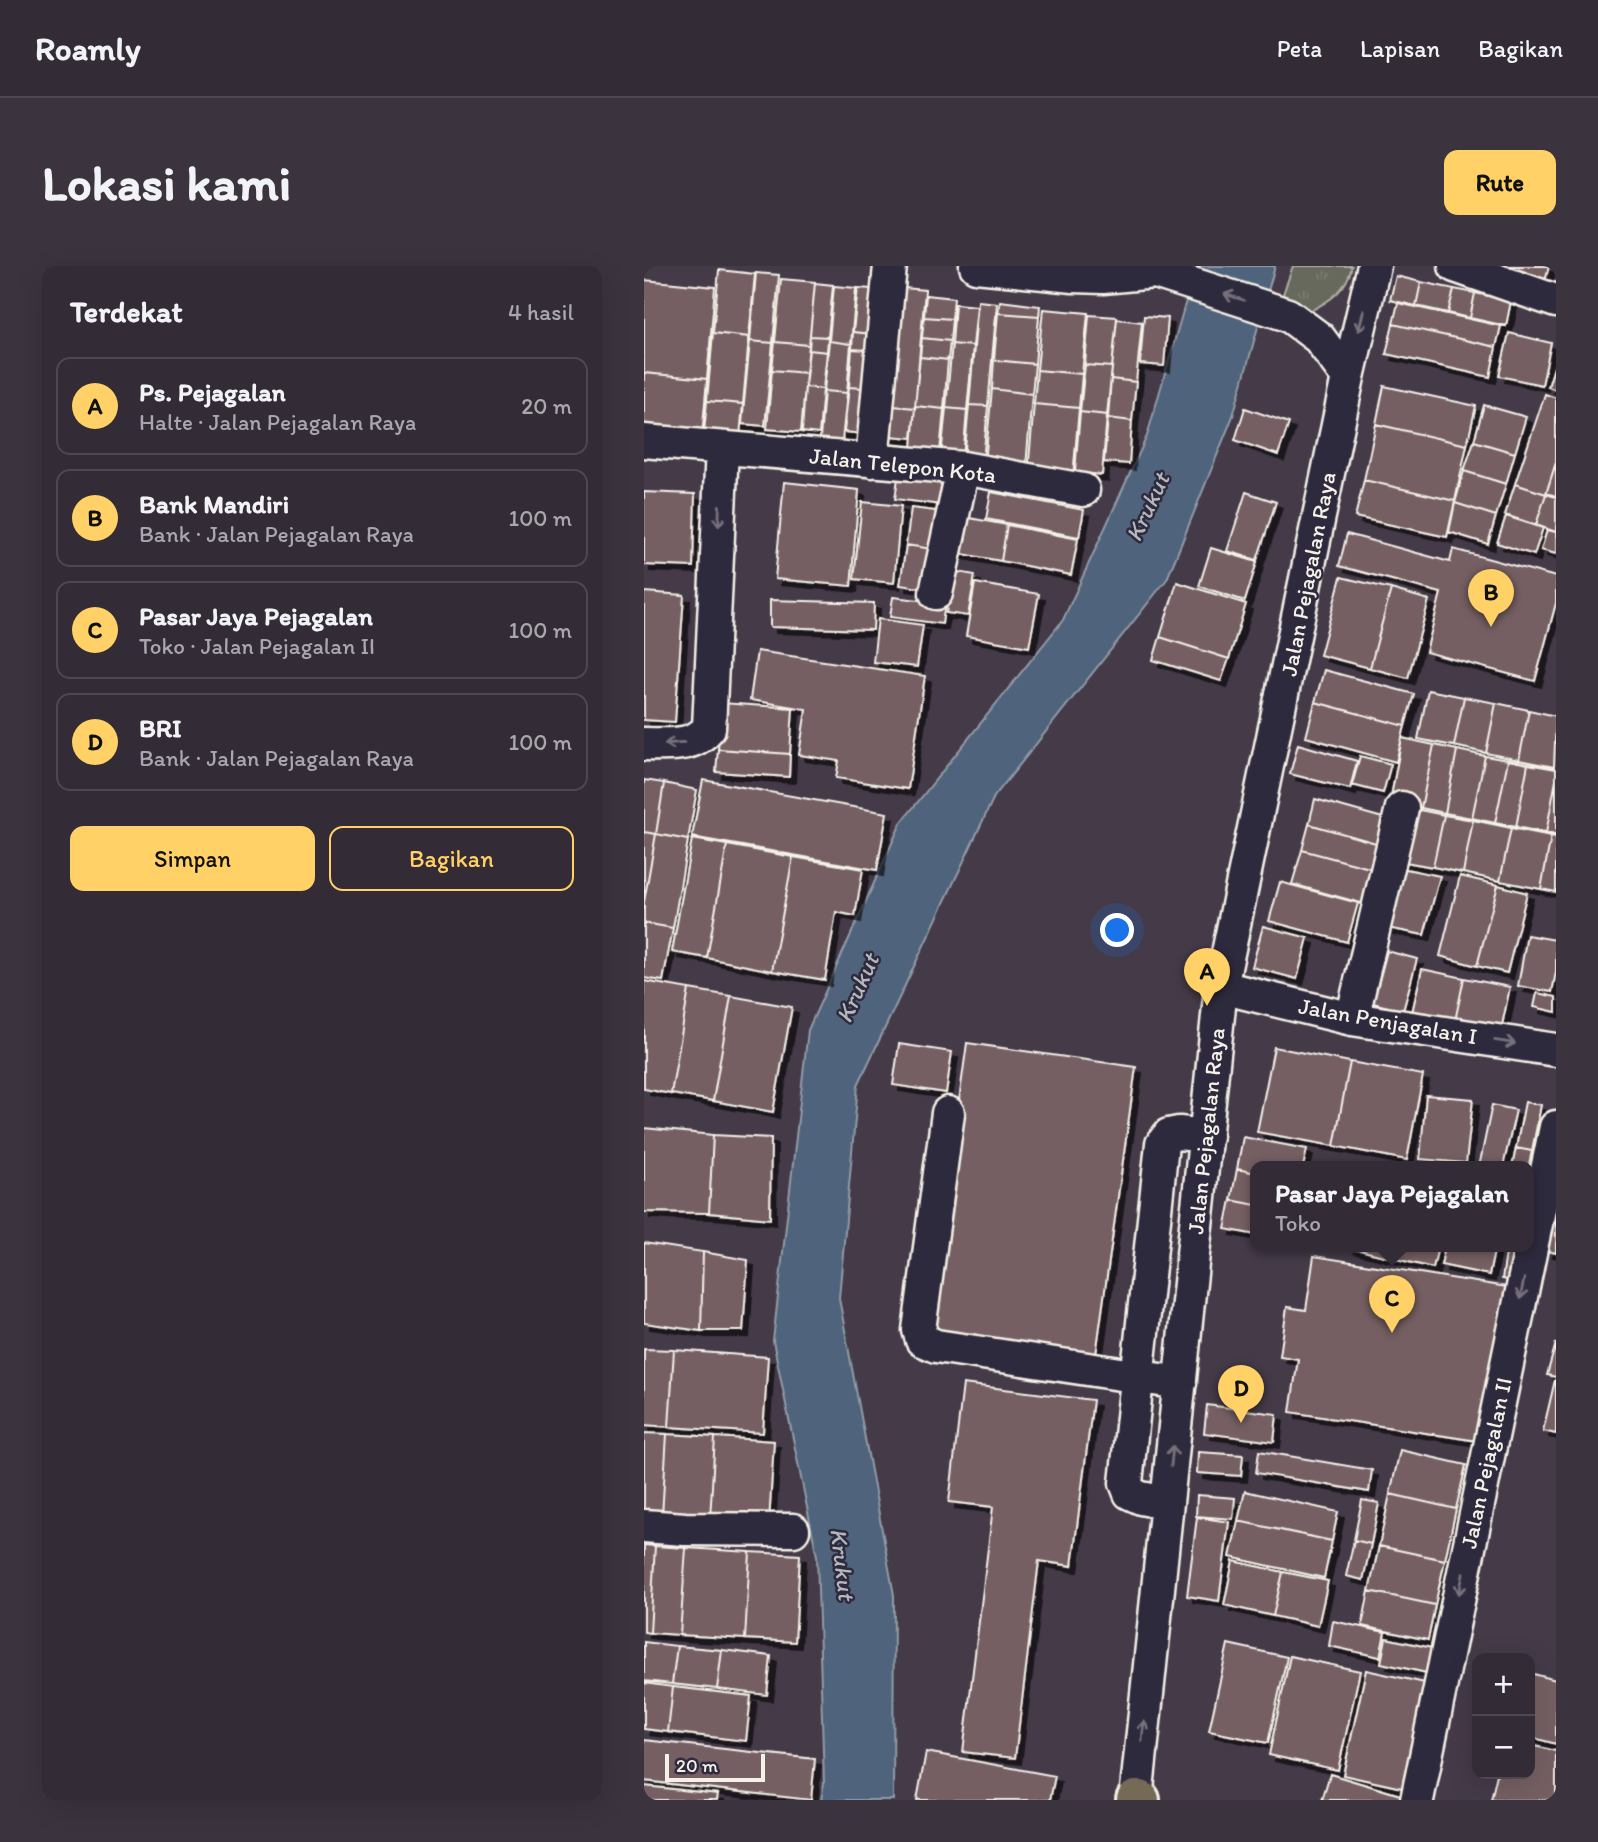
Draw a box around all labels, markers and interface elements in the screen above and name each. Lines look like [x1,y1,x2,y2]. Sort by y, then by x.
text: Roamly [35,29,141,68]
text: Peta [1277,34,1322,63]
text: Lapisan [1360,34,1440,63]
text: Bagikan [1478,34,1563,63]
button: Rute [1444,150,1556,215]
text: Lokasi kami [42,153,291,212]
one-way arrow [1223,290,1245,302]
text: Terdekat [70,293,183,330]
text: 4 hasil [508,298,574,326]
one-way arrow [1354,309,1367,332]
text: Ps. Pejagalan [139,376,286,408]
text: A [88,392,102,420]
text: 20 m [521,392,572,420]
text: Halte · Jalan Pejagalan Raya [139,408,416,436]
street label: Jalan Telepon Kota [808,441,998,489]
water label: Krukut [1119,466,1176,546]
street label: Jalan Pejagalan Raya [1274,470,1342,678]
text: Bank Mandiri [139,488,289,520]
text: B [88,504,102,532]
text: 100 m [508,504,572,532]
one-way arrow [712,504,725,527]
text: Bank · Jalan Pejagalan Raya [139,520,414,548]
pin: B [1468,569,1514,627]
text: Pasar Jaya Pejagalan [139,600,373,632]
text: C [88,616,102,644]
text: 100 m [508,616,572,644]
text: Toko · Jalan Pejagalan II [139,632,375,660]
text: BRI [139,712,182,744]
text: D [87,728,103,756]
text: 100 m [508,728,572,756]
one-way arrow [664,737,687,750]
text: Bank · Jalan Pejagalan Raya [139,744,414,772]
button: Simpan [70,826,315,891]
button: Bagikan [329,826,574,891]
your location [1100,913,1134,947]
water label: Krukut [829,947,886,1027]
pin: A [1184,948,1230,1006]
street label: Jalan Penjagalan I [1296,991,1480,1051]
street label: Jalan Pejagalan Raya [1181,1026,1231,1236]
one-way arrow [1493,1036,1515,1049]
popup [1250,1161,1534,1252]
text: Pasar Jaya Pejagalan [1275,1177,1509,1209]
text: Toko [1275,1209,1321,1237]
pin: C [1369,1275,1415,1333]
one-way arrow [1515,1277,1529,1300]
pin: D [1218,1365,1264,1423]
street label: Jalan Pejagalan II [1454,1375,1518,1551]
one-way arrow [1166,1445,1179,1468]
water label: Krukut [824,1526,862,1604]
one-way arrow [1453,1572,1467,1595]
map controls [1472,1653,1535,1779]
button: + [1472,1653,1535,1716]
button: − [1472,1716,1535,1779]
one-way arrow [1137,1720,1150,1743]
scale bar [665,1751,765,1783]
text: 20 m [676,1754,718,1777]

